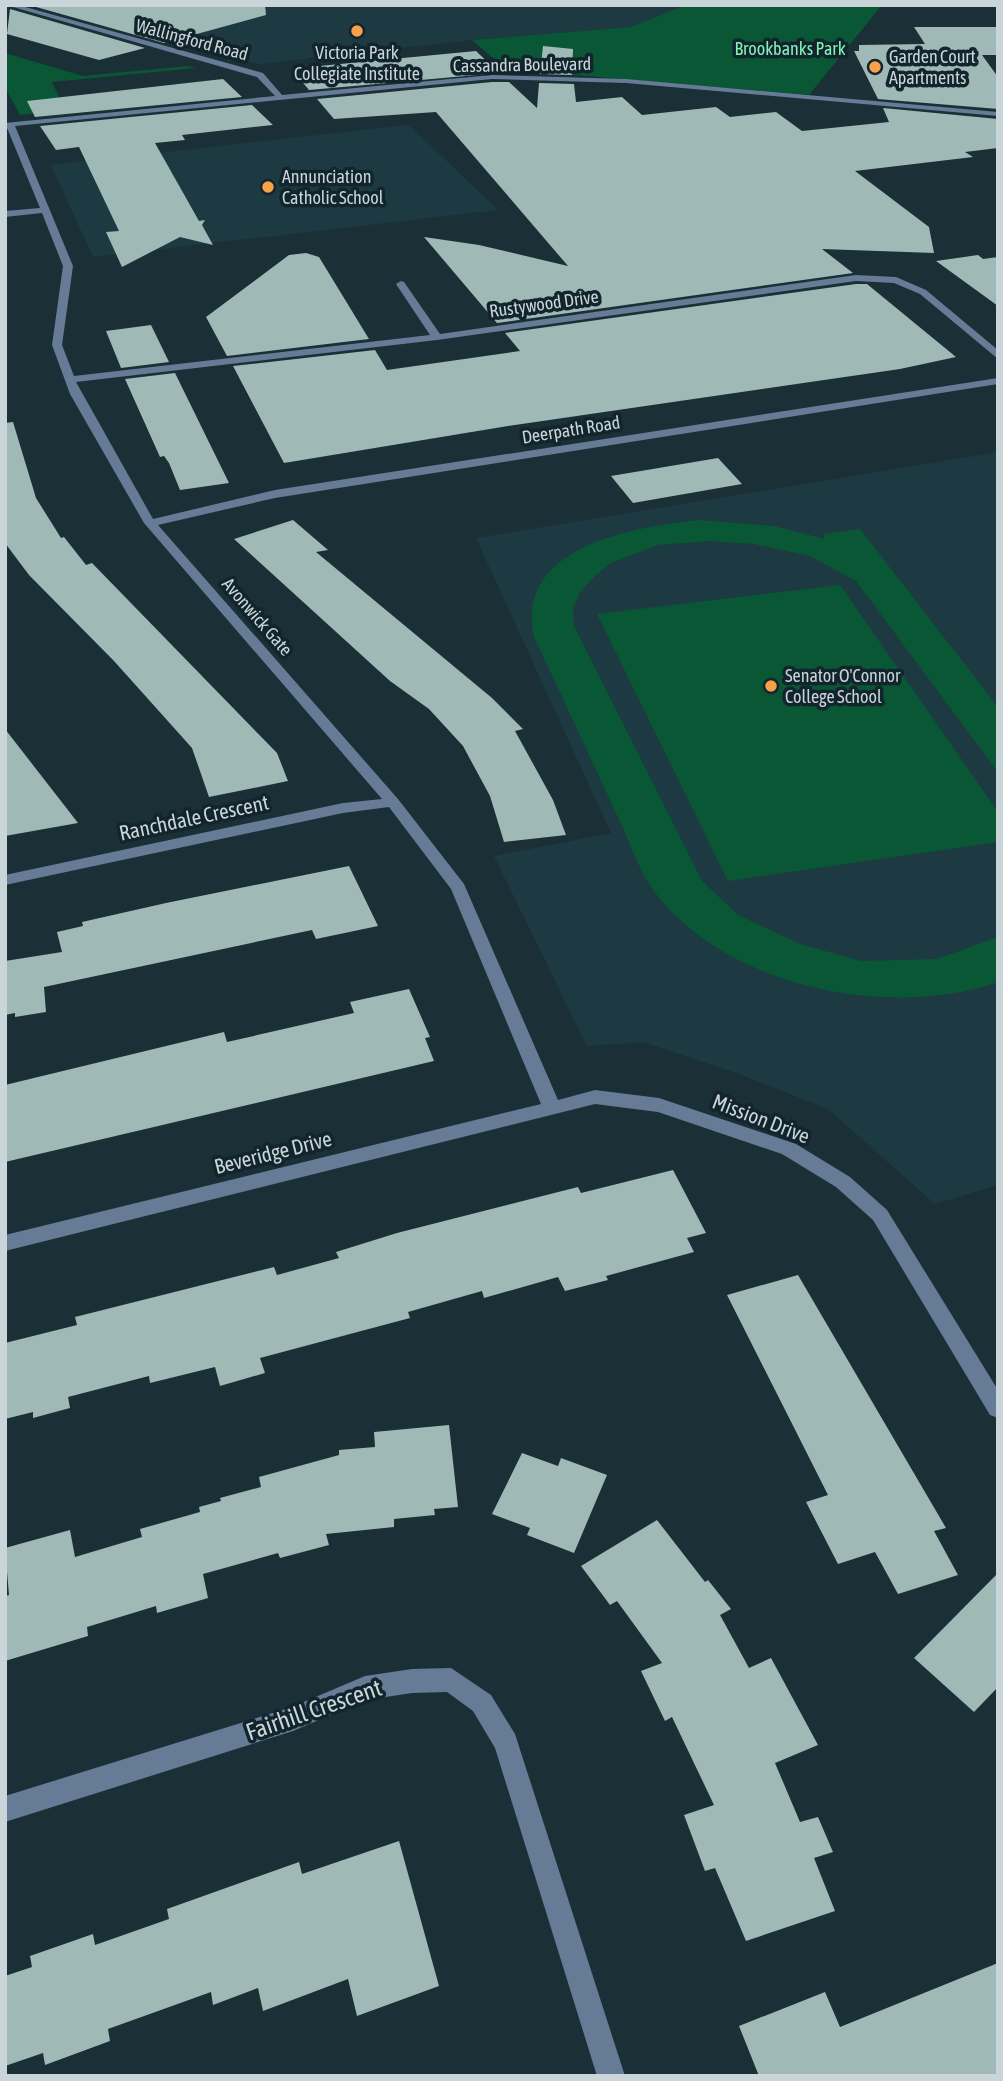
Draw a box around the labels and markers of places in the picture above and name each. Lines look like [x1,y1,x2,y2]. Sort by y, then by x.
marker: Victoria Park Collegiate Institute [349,23,365,39]
place label: Victoria Park Collegiate Institute [294,42,420,84]
place label: Garden Court Apartments [889,46,976,88]
marker: Garden Court Apartments [867,59,883,75]
place label: Annunciation Catholic School [282,166,384,208]
marker: Annunciation Catholic School [260,179,276,195]
place label: Senator O'Connor College School [785,665,901,707]
marker: Senator O'Connor College School [763,678,779,694]

